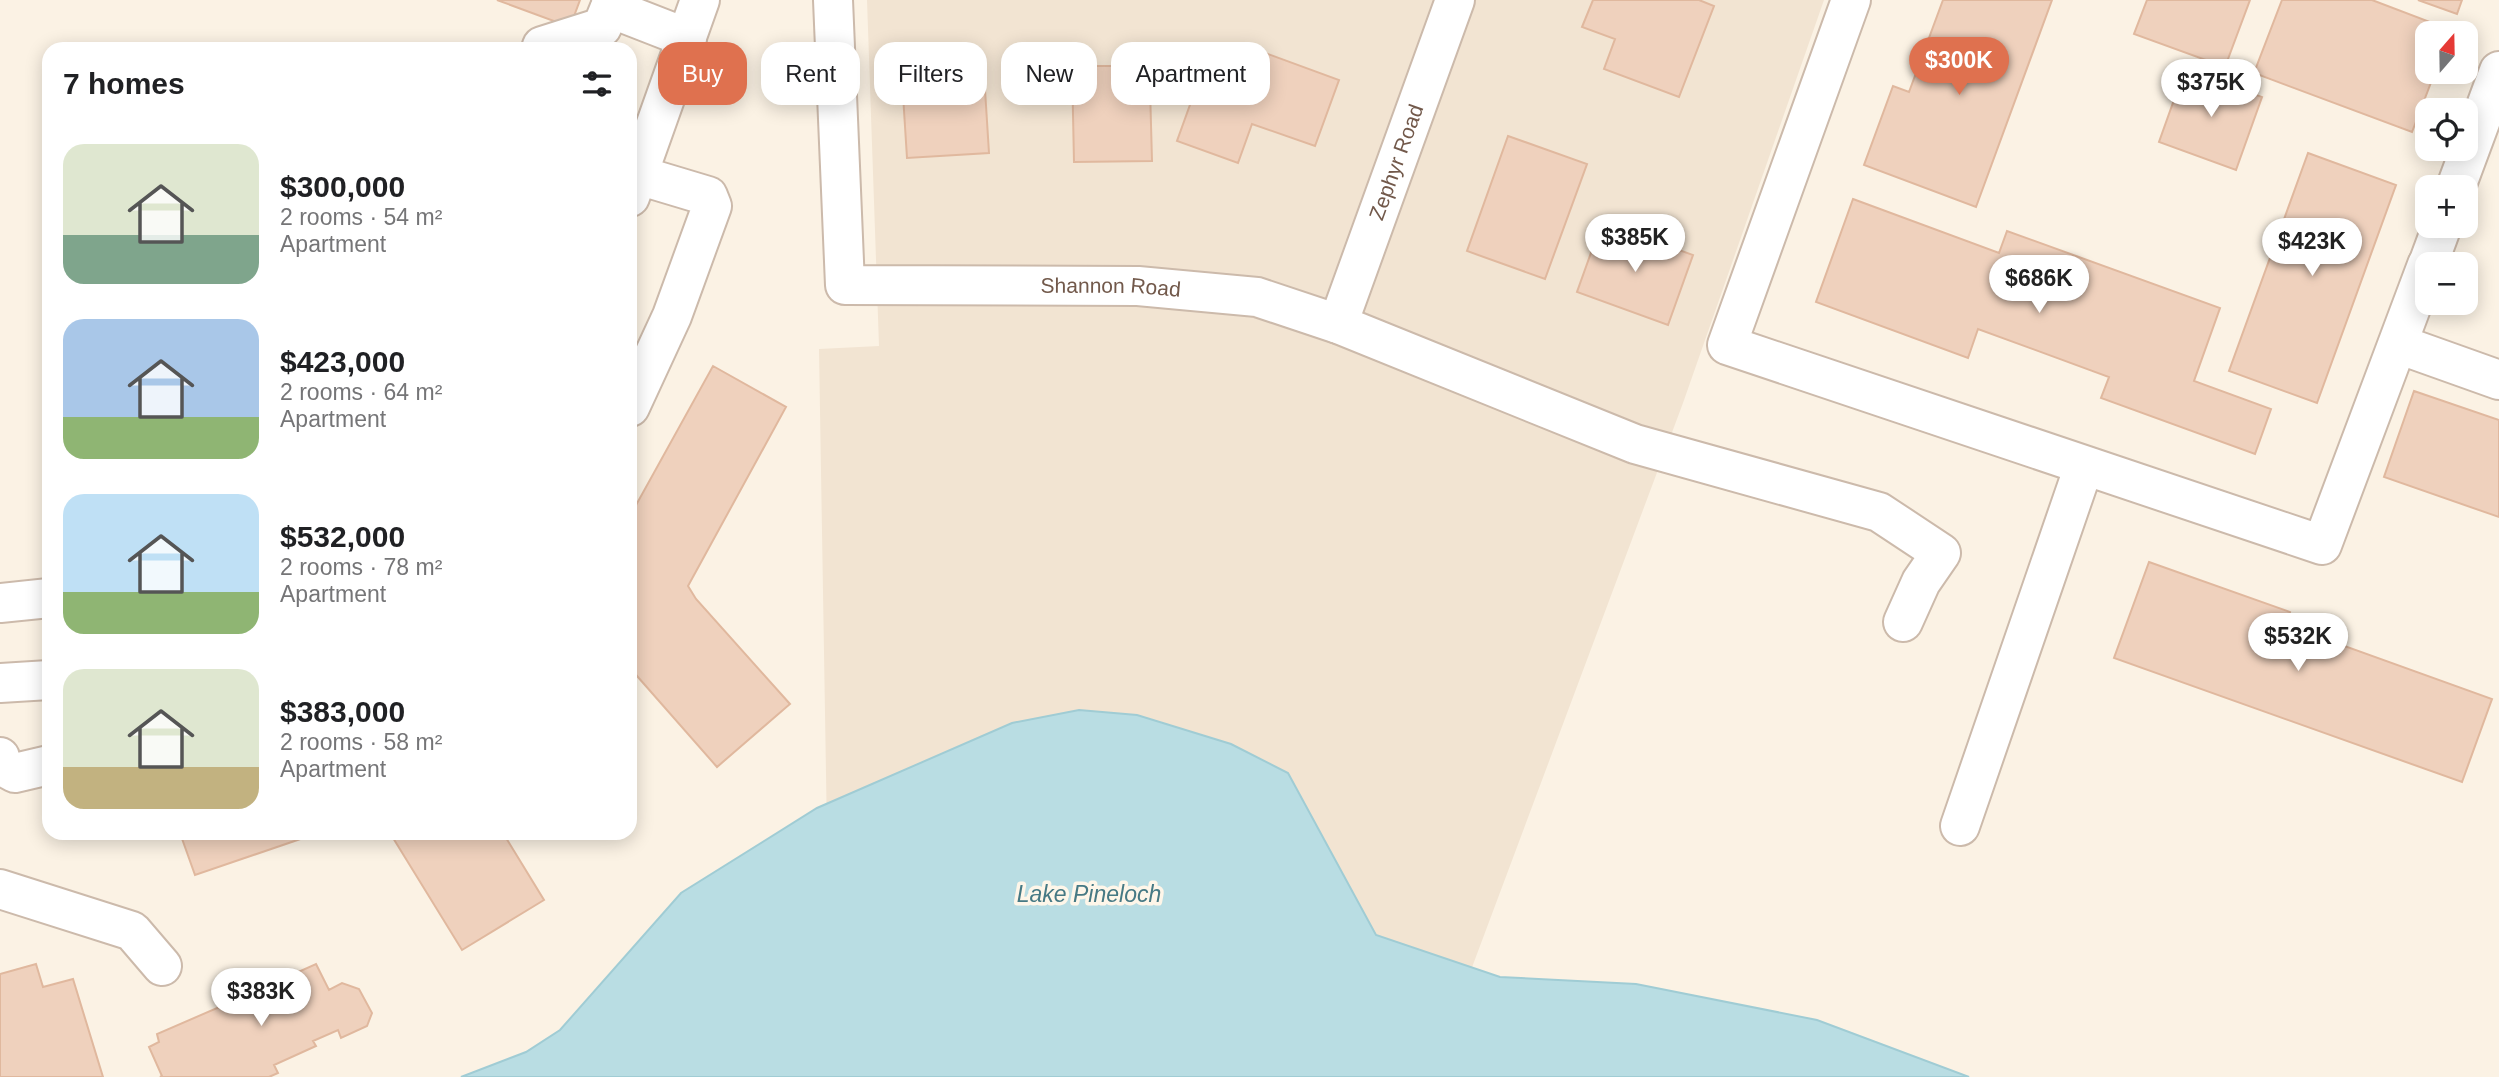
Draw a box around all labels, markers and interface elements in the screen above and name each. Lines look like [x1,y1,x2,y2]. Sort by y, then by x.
north arrow [2415,21,2478,84]
map controls [2415,21,2478,315]
pin: $300K [1910,38,2008,97]
chip: Buy [658,42,747,105]
chip: Rent [761,42,860,105]
chip: Filters [874,42,987,105]
chip: New [1001,42,1097,105]
chip: Apartment [1111,42,1270,105]
text: $300K [1925,47,1993,73]
pin: $375K [2162,60,2260,119]
icon: filters [578,65,616,103]
text: 7 homes [63,67,185,100]
text: $375K [2177,69,2245,95]
button: locate [2415,98,2478,161]
street label: Zephyr Road [1365,101,1427,223]
text: $300,000 [280,170,405,203]
icon: home [119,172,203,256]
button: + [2415,175,2478,238]
text: 2 rooms · 54 m² [280,204,442,230]
pin: $385K [1586,215,1684,274]
pin: $423K [2263,218,2361,278]
text: $385K [1601,224,1669,250]
text: $423K [2278,228,2346,254]
text: Apartment [280,231,386,257]
button: − [2415,252,2478,315]
pin: $686K [1990,256,2088,315]
text: $686K [2005,265,2073,291]
street label: Shannon Road [1041,273,1182,301]
text: $423,000 [280,345,405,378]
icon: home [119,347,203,431]
text: 2 rooms · 64 m² [280,379,442,405]
text: Apartment [280,406,386,432]
text: $532,000 [280,520,405,553]
icon: home [119,522,203,606]
text: 2 rooms · 78 m² [280,554,442,580]
text: Apartment [280,581,386,607]
pin: $532K [2249,614,2347,673]
text: $532K [2264,623,2332,649]
text: $383,000 [280,695,405,728]
icon: home [119,697,203,781]
text: 2 rooms · 58 m² [280,729,442,755]
text: Apartment [280,756,386,782]
water label: Lake Pineloch [1017,881,1161,907]
pin: $383K [212,968,310,1028]
text: $383K [227,978,295,1004]

